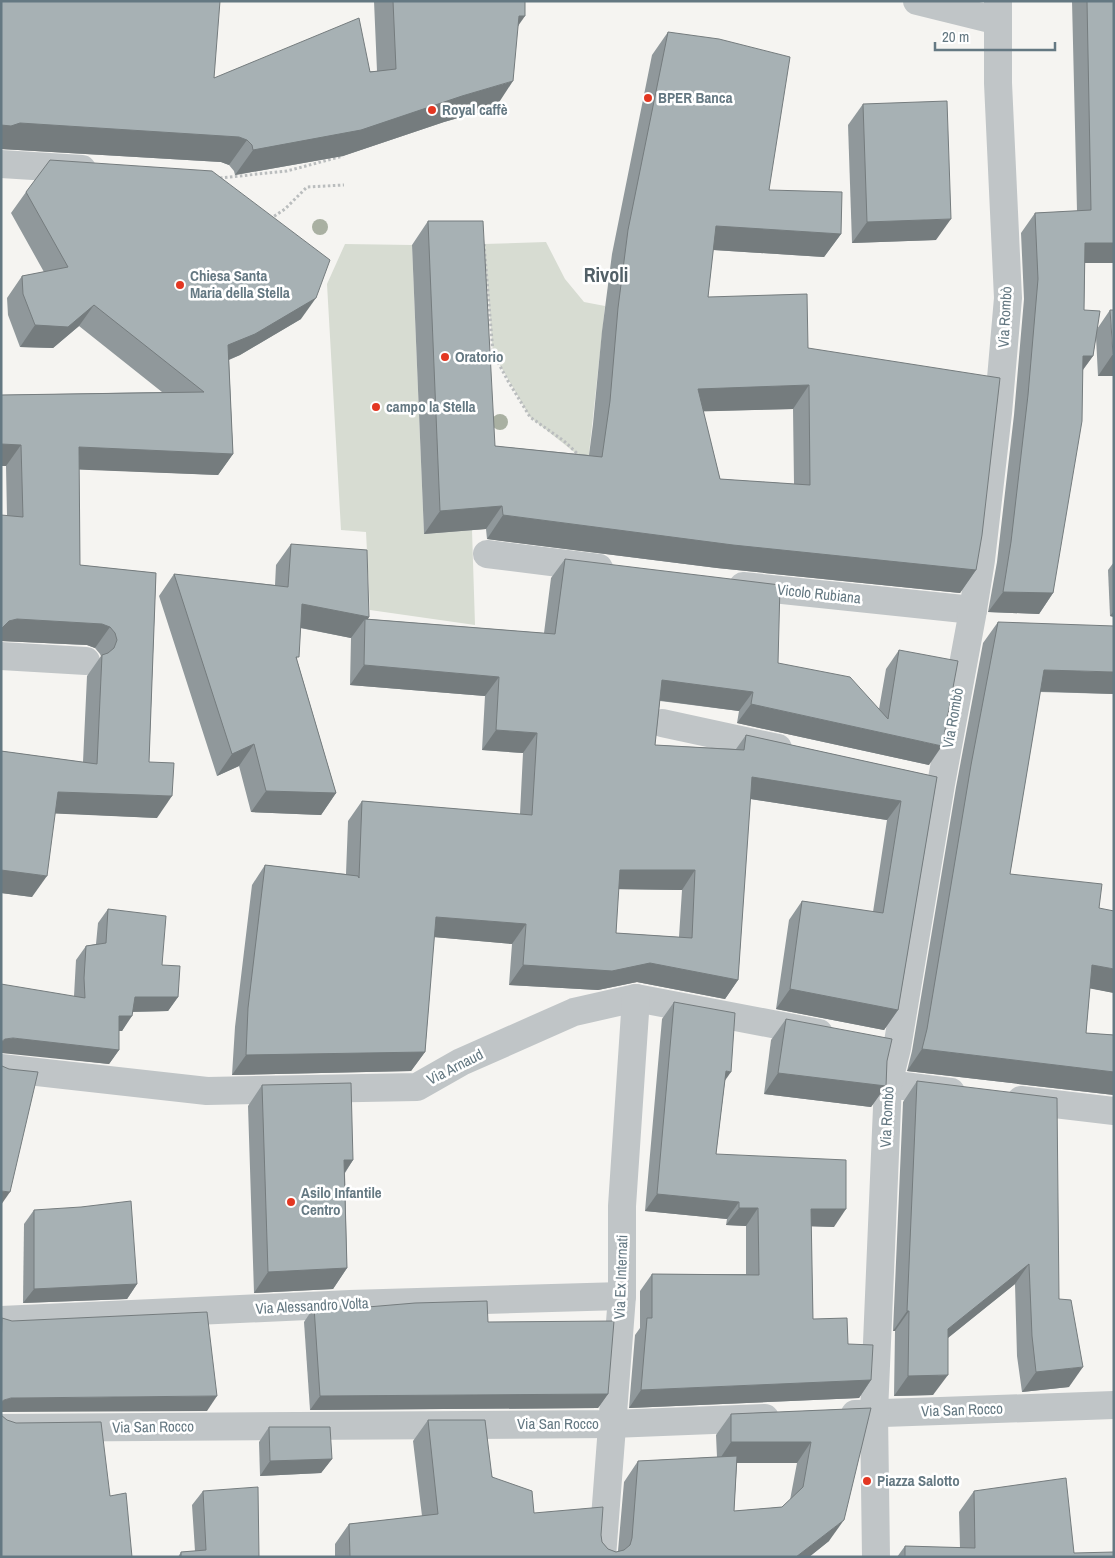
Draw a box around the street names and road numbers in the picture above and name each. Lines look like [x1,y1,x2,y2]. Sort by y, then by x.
street label: Via Rombò [992,286,1017,348]
street label: Vicolo Rubiana [776,579,862,608]
street label: Via Rombò [937,686,968,750]
street label: Via Arnaud [423,1043,487,1090]
street label: Via Rombò [874,1086,899,1148]
street label: Via Ex Internati [609,1234,632,1320]
street label: Via Alessandro Volta [255,1292,369,1319]
street label: Via San Rocco [921,1398,1003,1421]
street label: Via San Rocco [517,1413,599,1434]
street label: Via San Rocco [112,1415,194,1438]

